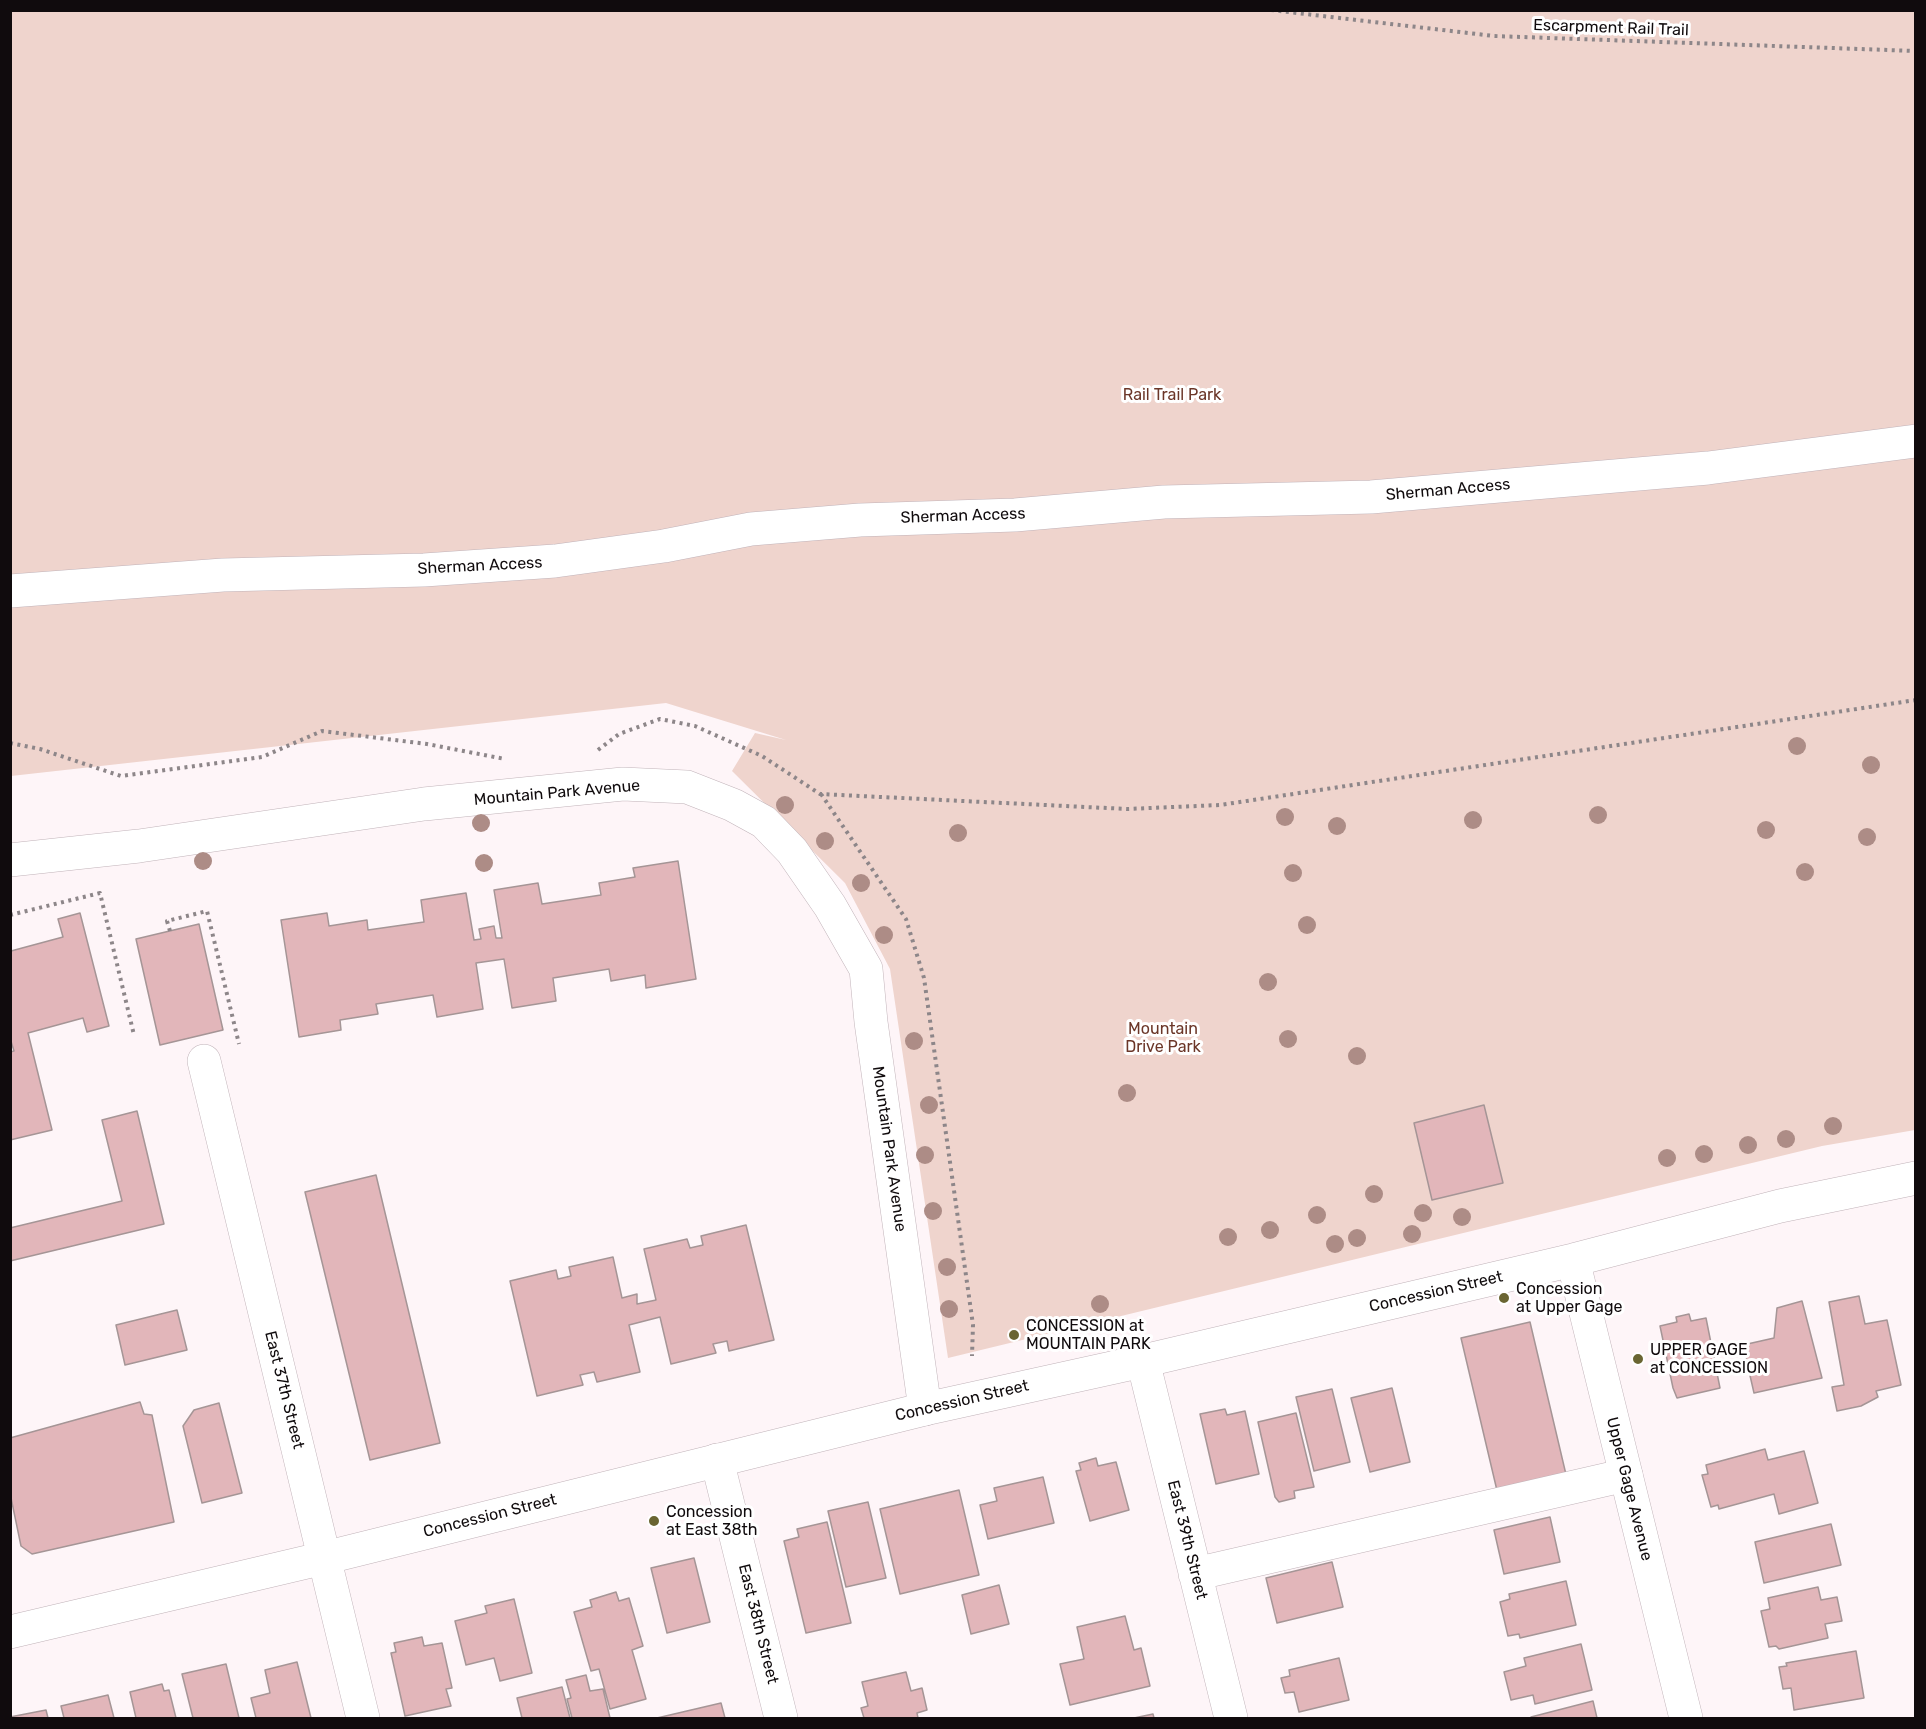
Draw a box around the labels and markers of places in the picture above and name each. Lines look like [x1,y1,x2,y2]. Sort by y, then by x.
place label: Concession at Upper Gage [1516,1279,1622,1317]
marker: Concession at Upper Gage [1497,1291,1511,1305]
place label: CONCESSION at MOUNTAIN PARK [1026,1316,1151,1354]
marker: CONCESSION at MOUNTAIN PARK [1007,1328,1021,1342]
place label: UPPER GAGE at CONCESSION [1650,1340,1768,1378]
marker: UPPER GAGE at CONCESSION [1631,1352,1645,1366]
place label: Concession at East 38th [666,1502,758,1540]
marker: Concession at East 38th [647,1514,661,1528]

